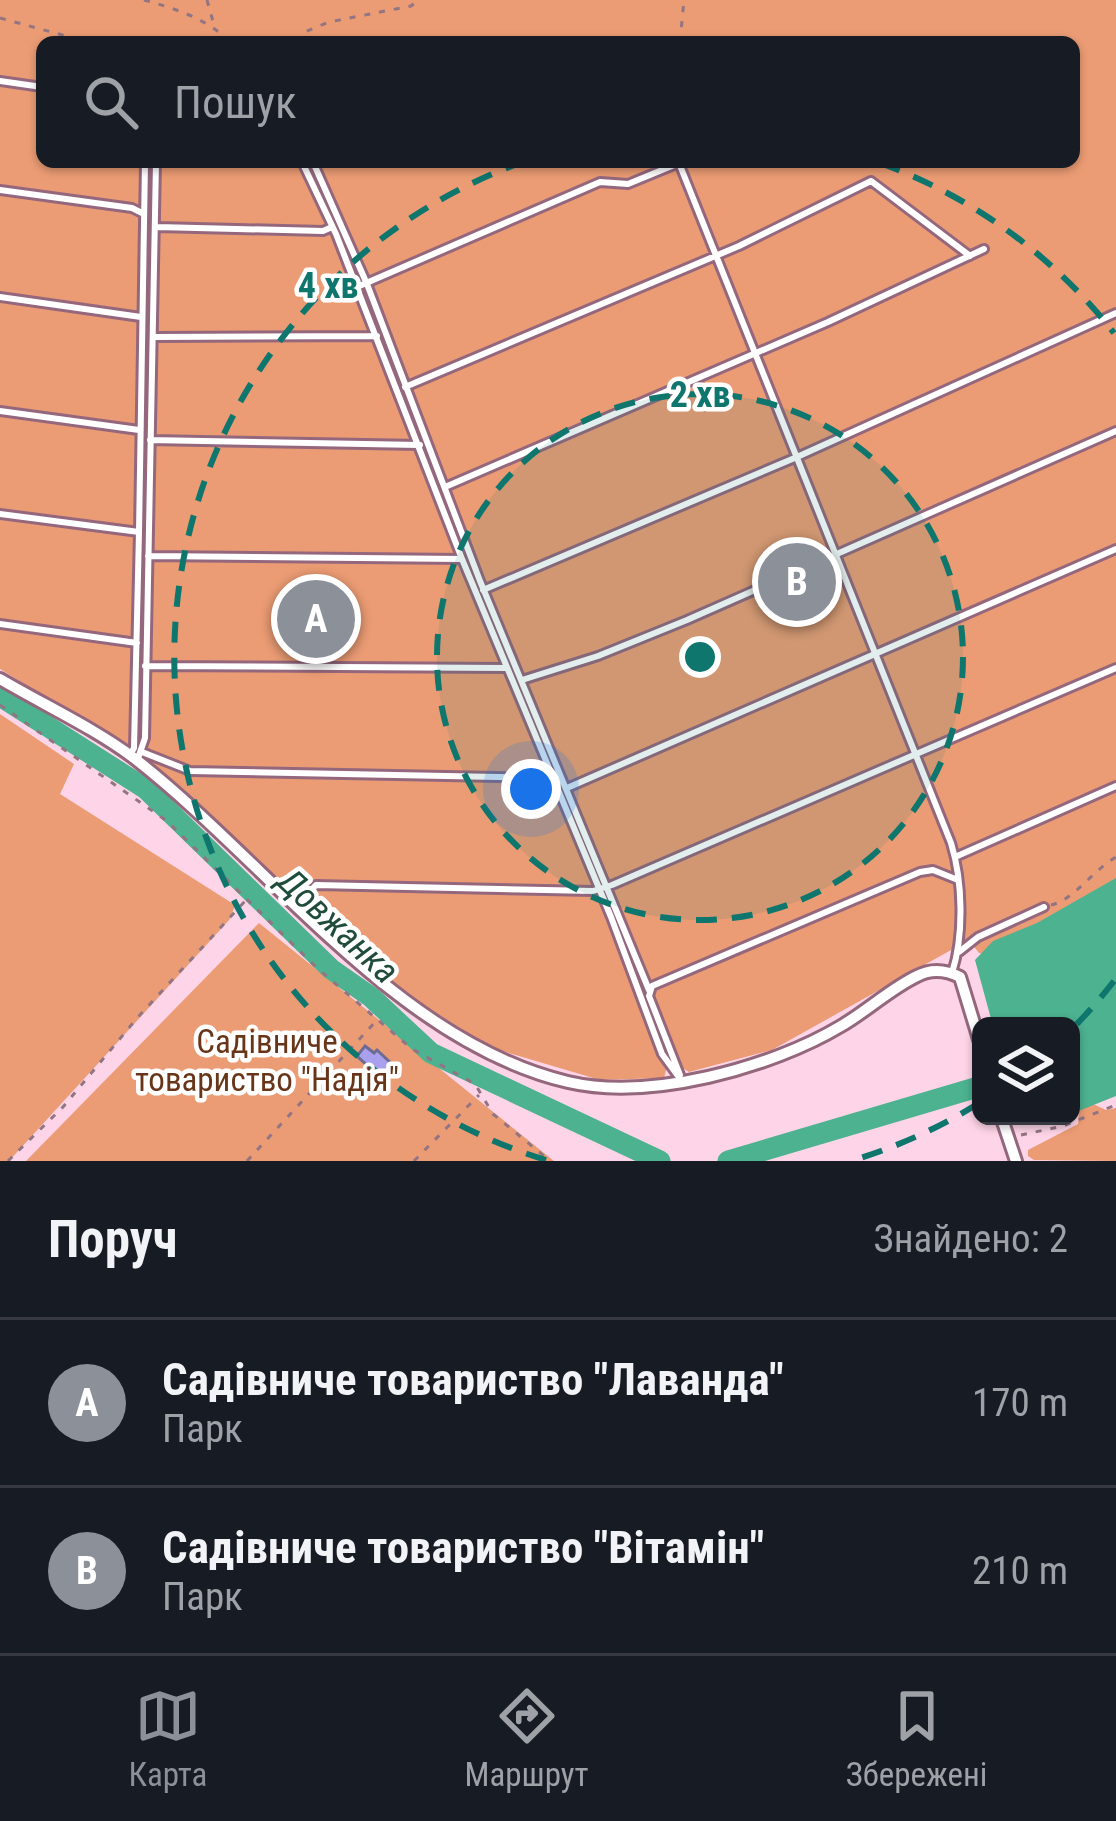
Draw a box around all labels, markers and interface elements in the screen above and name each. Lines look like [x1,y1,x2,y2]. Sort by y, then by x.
search box [36,36,1080,168]
icon: search [78,69,144,135]
text: Пошук [174,76,297,129]
text: 4 хв [298,265,358,307]
text: 2 хв [670,374,730,416]
pin: B [758,537,836,627]
pin: A [277,574,355,664]
centre of rings [679,636,721,678]
your location [501,759,561,819]
water label: Довжанка [268,858,407,992]
map controls [972,1017,1080,1125]
button: layers [972,1017,1080,1125]
park label: Садівниче товариство "Надія" [135,1022,399,1099]
text: Поруч [48,1210,177,1269]
text: Знайдено: 2 [874,1216,1068,1262]
text: Садівниче товариство "Лаванда" [162,1353,784,1406]
text: A [75,1380,99,1426]
text: 170 m [972,1380,1068,1426]
text: Парк [162,1406,243,1452]
text: Садівниче товариство "Вітамін" [162,1521,764,1574]
text: B [76,1548,98,1594]
text: 210 m [972,1548,1068,1594]
text: Парк [162,1574,243,1620]
tab: Карта [129,1683,207,1794]
tab: Маршрут [465,1683,589,1794]
tab: Збережені [846,1683,987,1794]

